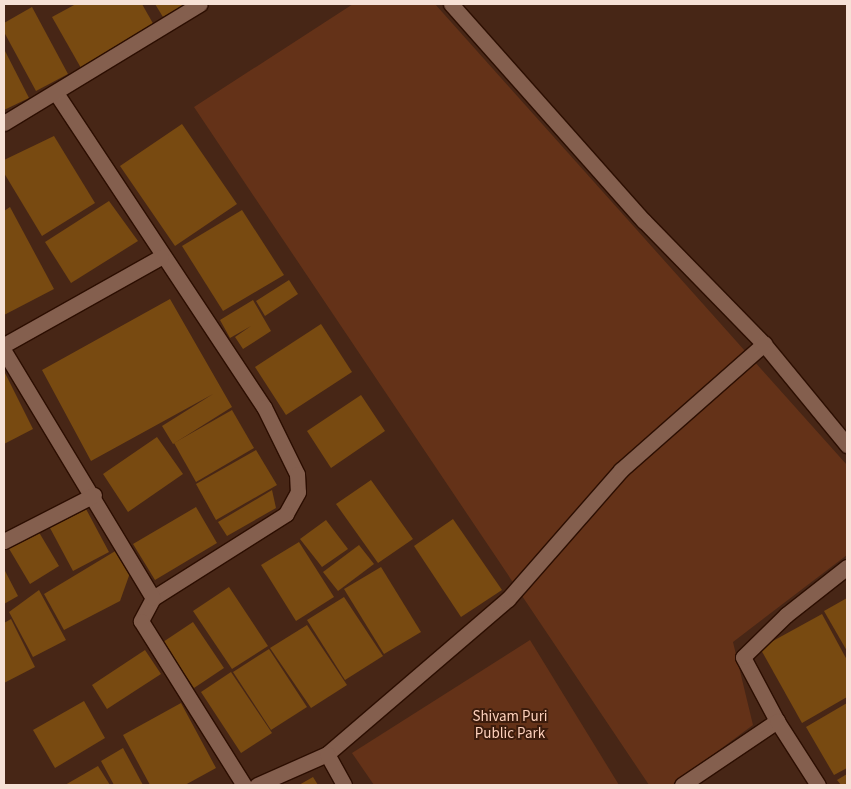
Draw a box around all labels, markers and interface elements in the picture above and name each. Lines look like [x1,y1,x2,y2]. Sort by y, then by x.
park label: Shivam Puri Public Park [472,707,548,742]

